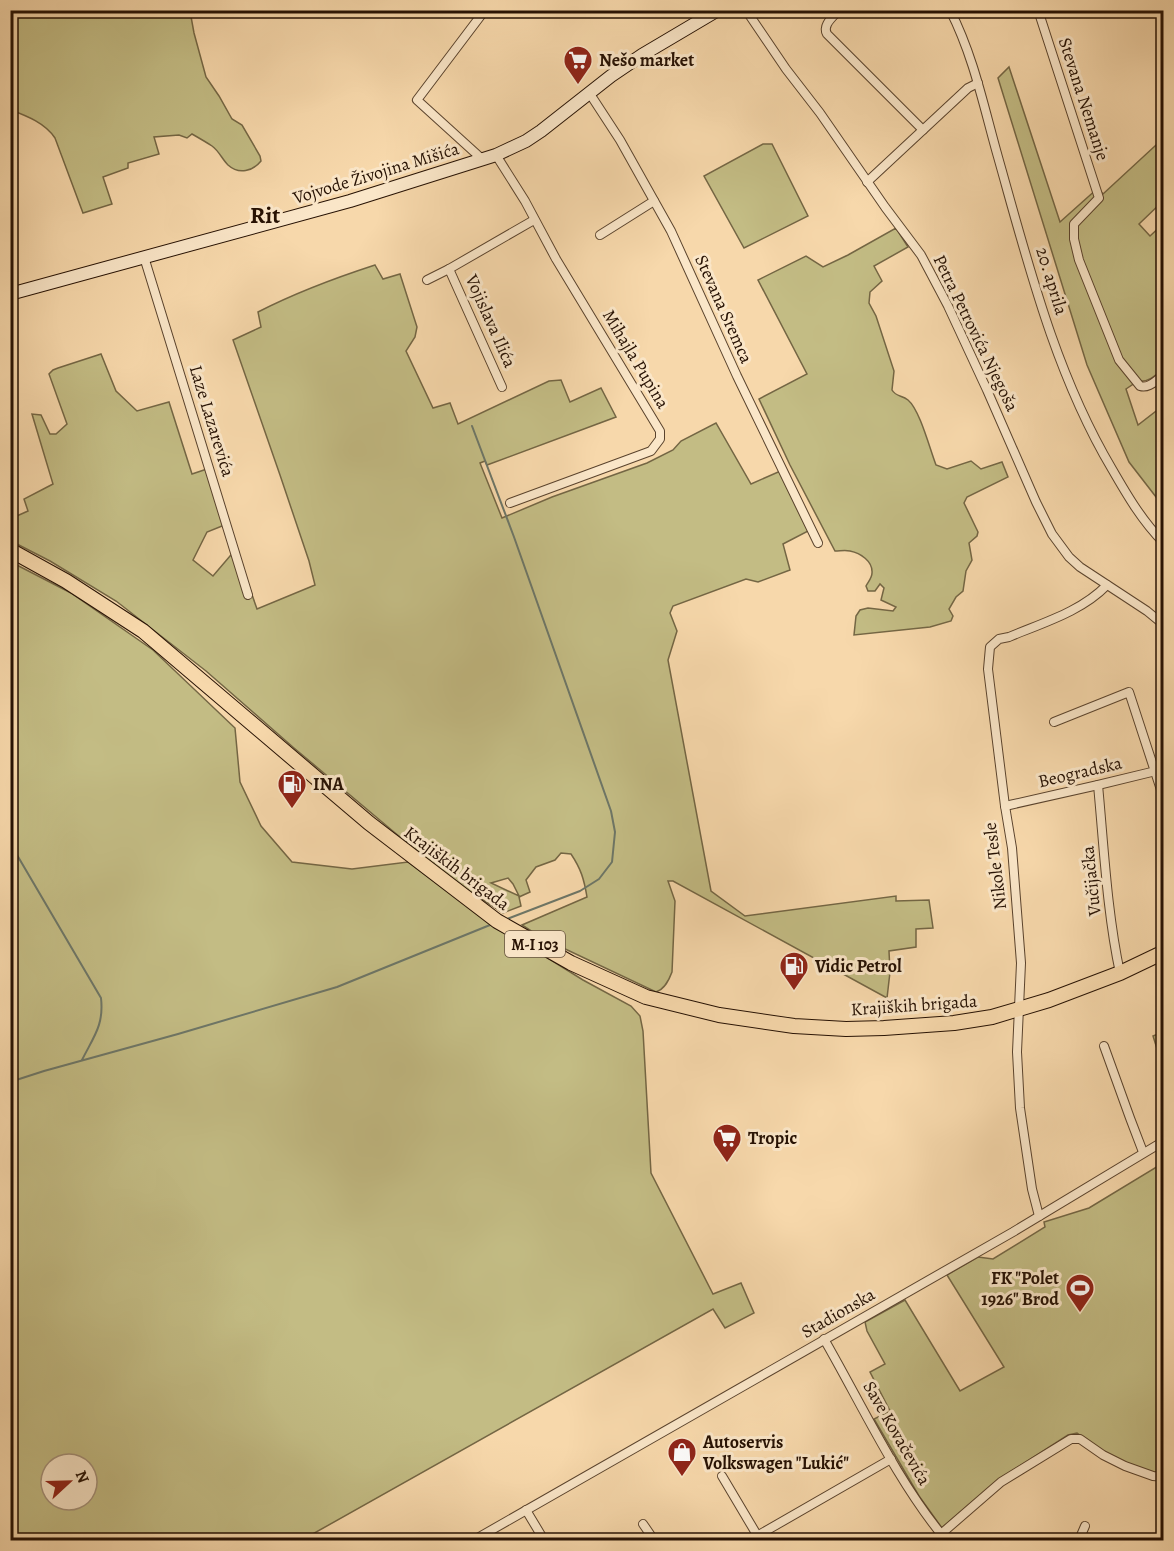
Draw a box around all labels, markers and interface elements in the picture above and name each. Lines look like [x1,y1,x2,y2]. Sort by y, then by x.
street label: Stevana Nemanje [1053,34,1115,164]
supermarket icon: Nešo market [562,44,594,86]
place label: Nešo market [599,48,694,72]
street label: Vojvode Živojina Mišića [289,136,463,210]
district label: Rit [250,199,280,231]
street label: 20. aprila [1030,244,1074,318]
street label: Stevana Sremca [689,251,759,368]
street label: Petra Petrovića Njegoša [928,251,1025,416]
street label: Vojislava Ilića [459,270,522,372]
street label: Mihajla Pupina [597,305,675,413]
street label: Laze Lazarevića [184,362,241,480]
street label: Beogradska [1036,751,1125,793]
fuel station icon: INA [276,768,308,810]
place label: INA [313,772,344,796]
street label: Krajiških brigada [399,820,515,916]
street label: Nikole Tesle [978,821,1012,911]
street label: Vučijačka [1075,844,1107,918]
road number: M-I 103 [505,931,565,957]
fuel station icon: Vidic Petrol [778,950,810,992]
place label: Vidic Petrol [814,954,902,978]
street label: Krajiških brigada [850,989,979,1021]
supermarket icon: Tropic [711,1122,743,1164]
place label: Tropic [748,1126,797,1150]
place label: FK "Polet 1926" Brod [981,1266,1059,1311]
sports icon: FK "Polet 1926" Brod [1064,1272,1096,1314]
street label: Stadionska [797,1282,880,1344]
street label: Save Kovačevića [857,1377,937,1490]
place label: Autoservis Volkswagen "Lukić" [702,1430,849,1475]
shop icon: Autoservis Volkswagen "Lukić" [666,1436,698,1478]
north arrow [39,1452,99,1512]
text: N [70,1467,94,1487]

